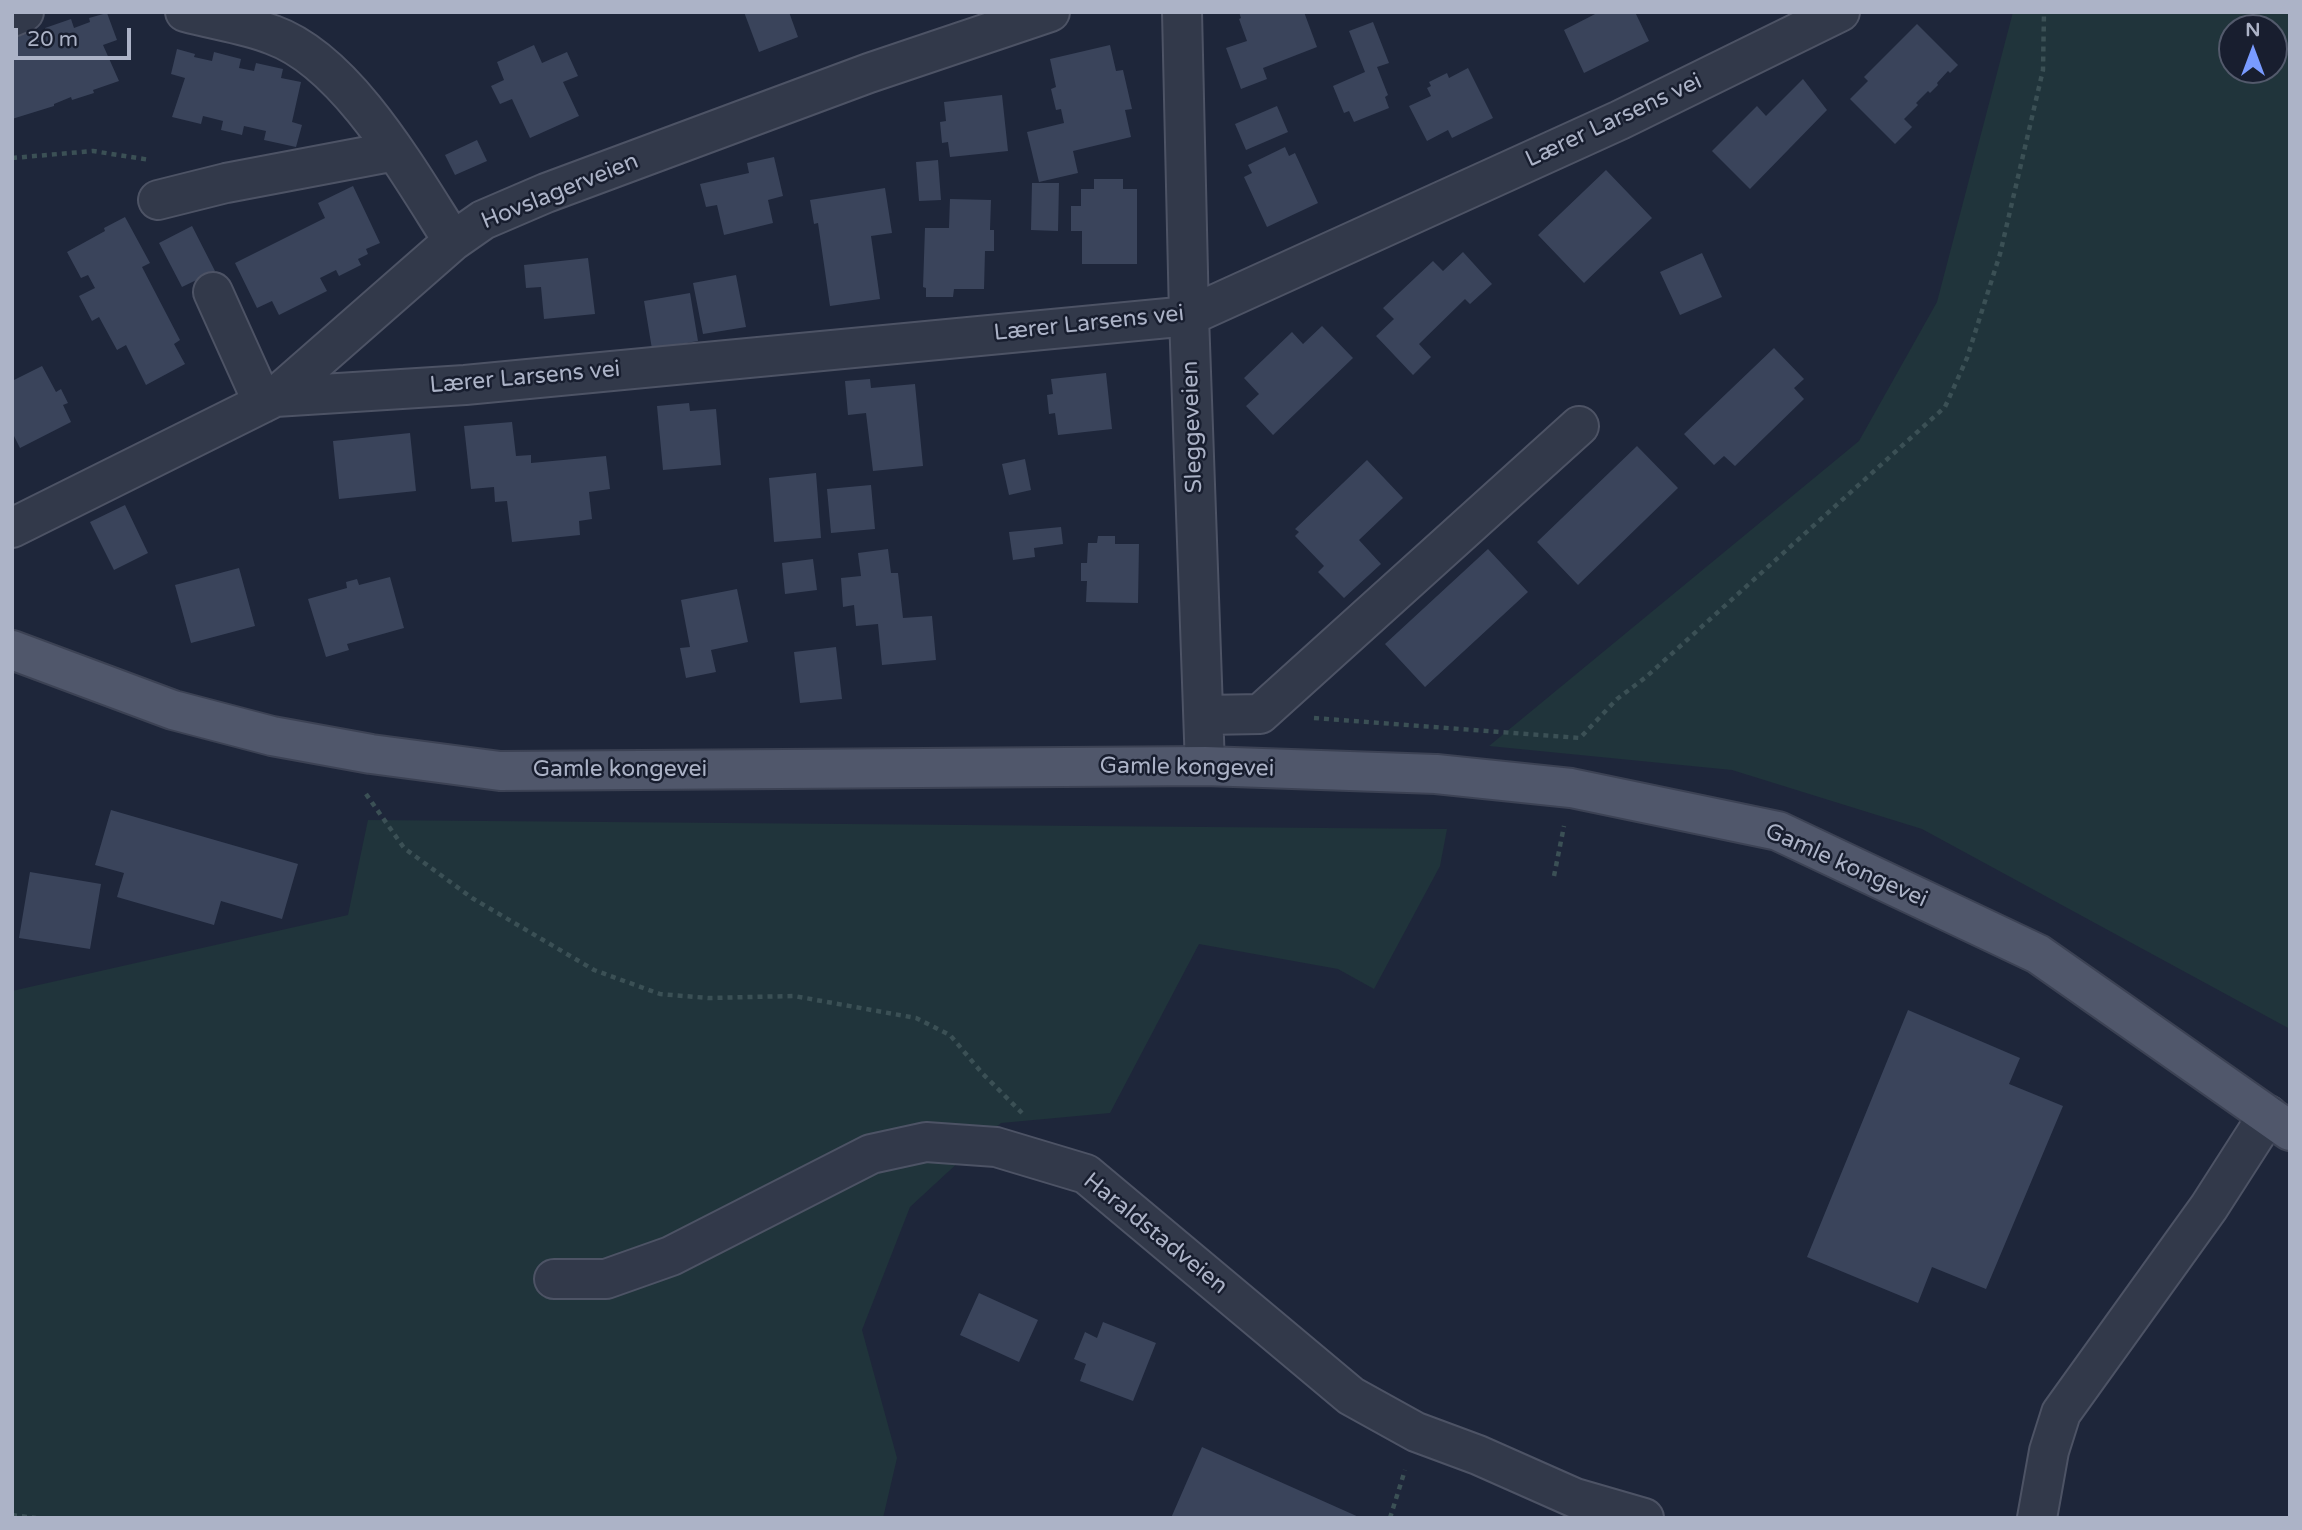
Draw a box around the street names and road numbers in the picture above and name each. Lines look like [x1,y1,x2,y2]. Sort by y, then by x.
street label: Lærer Larsens vei [1521,68,1707,174]
street label: Hovslagerveien [477,148,643,236]
street label: Lærer Larsens vei [992,300,1186,348]
street label: Lærer Larsens vei [429,356,621,400]
street label: Sleggeveien [1177,360,1209,494]
street label: Gamle kongevei [1099,753,1275,783]
street label: Gamle kongevei [533,756,707,784]
street label: Gamle kongevei [1761,818,1931,914]
street label: Haraldstadveien [1077,1168,1233,1300]

